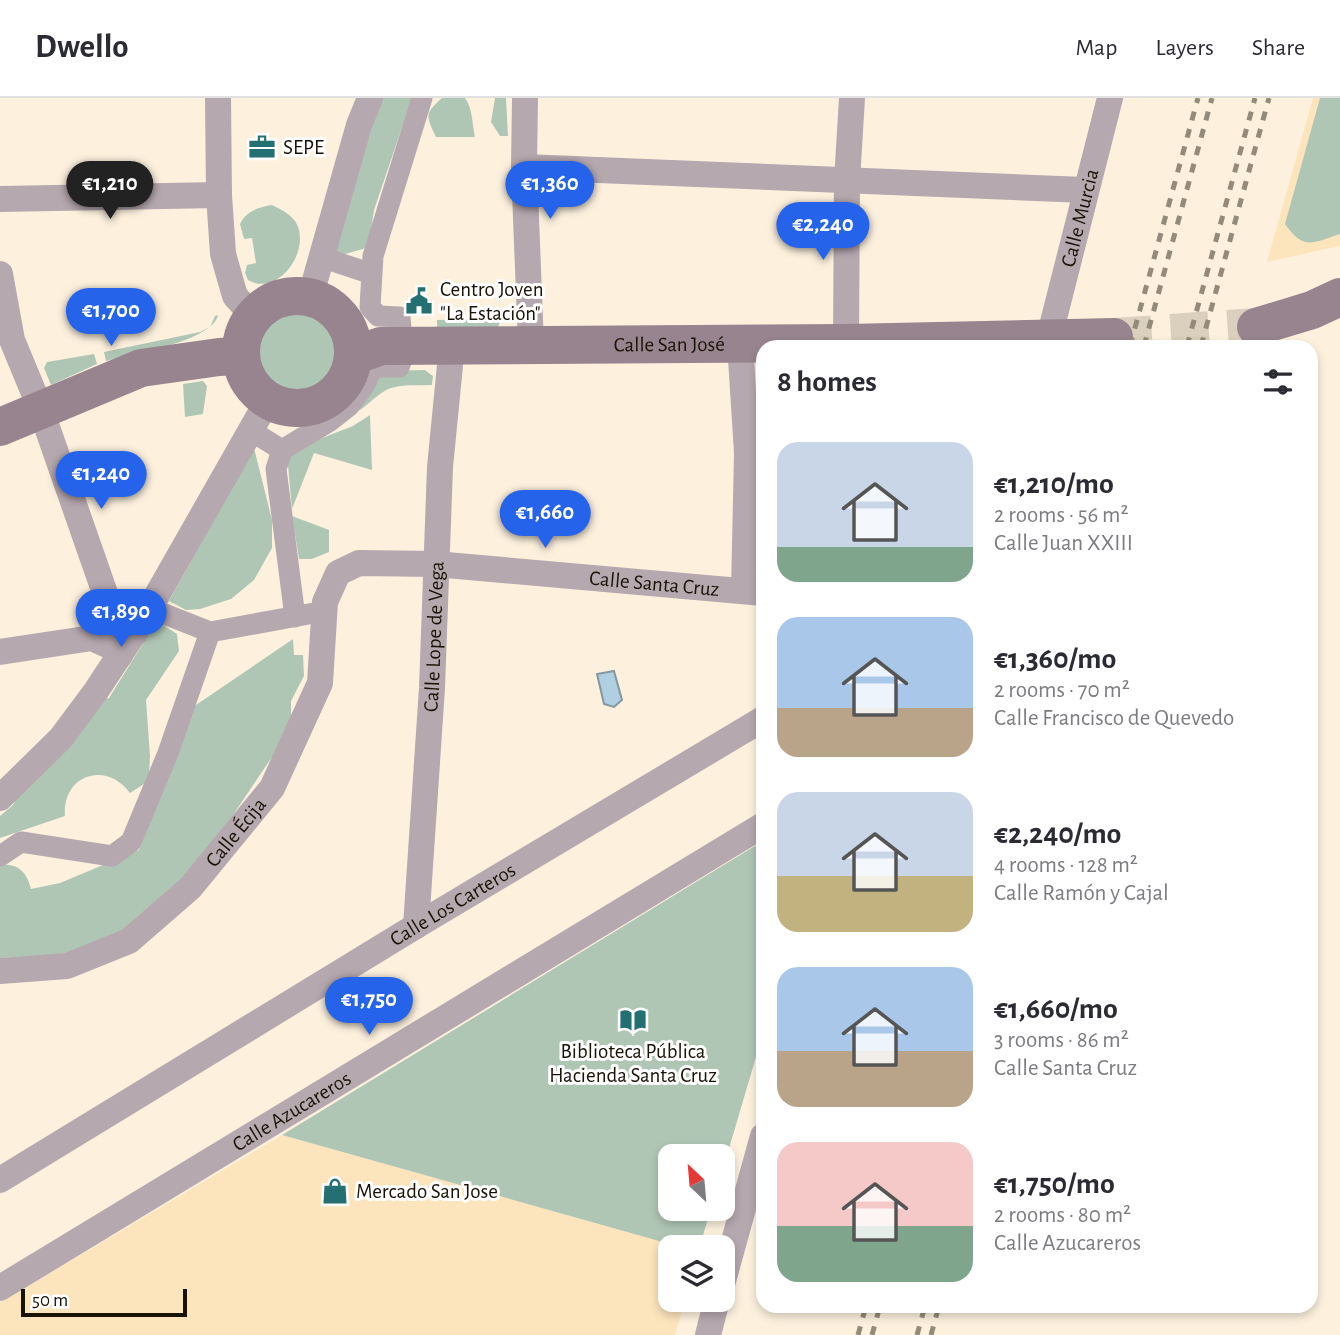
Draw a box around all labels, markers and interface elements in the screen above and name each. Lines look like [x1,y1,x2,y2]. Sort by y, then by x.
text: Dwello [35,31,129,64]
text: Map [1075,36,1117,60]
text: Layers [1155,36,1214,60]
text: Share [1252,36,1305,60]
office icon: SEPE [247,132,277,162]
place label: SEPE [283,137,324,158]
pin: €1,210 [53,162,167,221]
pin: €1,360 [493,162,607,221]
street label: Calle Murcia [1057,166,1103,269]
text: €1,210 [82,172,138,195]
text: €1,360 [521,172,579,195]
pin: €2,240 [766,202,880,262]
text: €2,240 [792,213,854,236]
place label: Centro Joven "La Estación" [440,279,543,324]
public building icon: Centro Joven "La Estación" [404,286,434,316]
pin: €1,700 [54,288,168,348]
text: €1,700 [82,299,140,322]
street label: Calle San José [614,334,725,355]
icon: filters [1259,363,1297,401]
text: 8 homes [777,367,877,397]
pin: €1,240 [44,452,158,511]
text: €1,240 [72,462,130,485]
text: €1,210/mo [994,469,1114,499]
icon: home [833,470,917,554]
pin: €1,660 [488,490,602,550]
text: €1,660 [516,501,574,524]
text: 2 rooms · 56 m² [994,504,1128,527]
text: Calle Juan XXIII [994,532,1133,555]
street label: Calle Lope de Vega [420,561,448,713]
street label: Calle Santa Cruz [588,568,720,600]
pin: €1,890 [64,589,178,649]
text: €1,890 [92,600,150,623]
text: €1,360/mo [994,644,1116,674]
icon: home [833,645,917,729]
text: 2 rooms · 70 m² [994,679,1130,702]
text: Calle Francisco de Quevedo [994,707,1234,730]
street label: Calle Écija [202,794,271,871]
text: €2,240/mo [994,819,1121,849]
icon: home [833,820,917,904]
text: 4 rooms · 128 m² [994,854,1138,877]
street label: Calle Los Carteros [386,859,519,950]
text: Calle Ramón y Cajal [994,882,1169,905]
pin: €1,750 [312,978,426,1037]
text: €1,750 [341,988,397,1011]
text: €1,660/mo [994,994,1118,1024]
icon: home [833,995,917,1079]
library icon: Biblioteca Pública Hacienda Santa Cruz [618,1005,648,1035]
text: 3 rooms · 86 m² [994,1029,1129,1052]
place label: Biblioteca Pública Hacienda Santa Cruz [549,1041,717,1086]
text: Calle Santa Cruz [994,1057,1137,1080]
street label: Calle Azucareros [229,1068,355,1155]
north arrow [658,1144,735,1222]
map controls [658,1144,735,1312]
text: €1,750/mo [994,1169,1115,1199]
icon: home [833,1170,917,1254]
shop icon: Mercado San Jose [320,1176,350,1206]
place label: Mercado San Jose [356,1181,498,1202]
text: 2 rooms · 80 m² [994,1204,1131,1227]
text: Calle Azucareros [994,1232,1141,1255]
button: layers [658,1235,735,1312]
scale bar [21,1286,187,1318]
text: 50 m [32,1291,68,1310]

